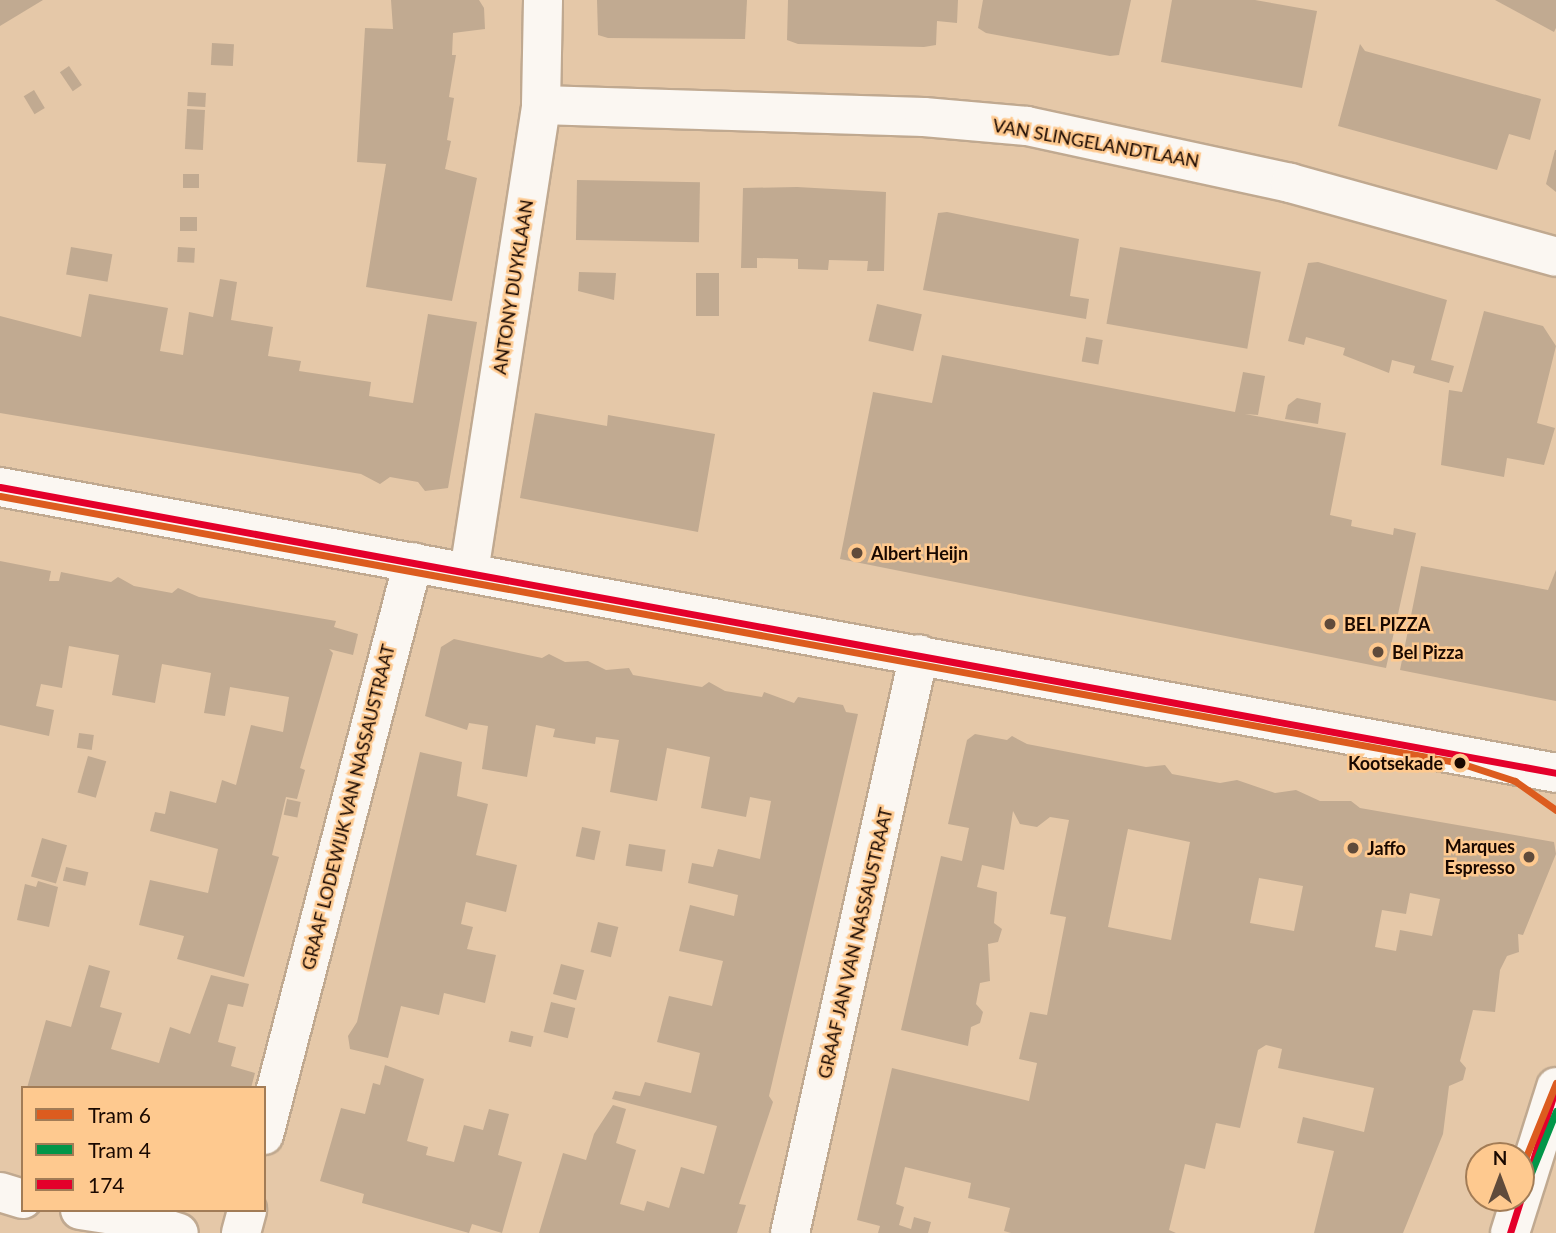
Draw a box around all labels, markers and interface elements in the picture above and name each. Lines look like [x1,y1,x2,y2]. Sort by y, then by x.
street label: VAN SLINGELANDTLAAN [991,114,1201,172]
street label: ANTONY DUYKLAAN [488,198,538,376]
place label: Albert Heijn [871,542,968,564]
marker: Albert Heijn [849,545,865,561]
place label: BEL PIZZA [1344,613,1431,635]
marker: BEL PIZZA [1322,616,1338,632]
street label: GRAAF LODEWIJK VAN NASSAUSTRAAT [297,641,399,973]
place label: Bel Pizza [1392,641,1464,663]
marker: Bel Pizza [1370,644,1386,660]
place label: Kootsekade [1348,752,1443,774]
marker: Kootsekade [1449,752,1471,774]
street label: GRAAF JAN VAN NASSAUSTRAAT [813,805,897,1081]
place label: Marques Espresso [1444,836,1515,878]
place label: Jaffo [1367,837,1406,859]
marker: Jaffo [1345,840,1361,856]
marker: Marques Espresso [1521,849,1537,865]
legend [21,1086,266,1212]
text: Tram 6 [88,1102,151,1127]
text: Tram 4 [88,1137,151,1162]
north arrow [1465,1142,1535,1212]
text: N [1493,1146,1507,1169]
text: 174 [88,1172,125,1197]

